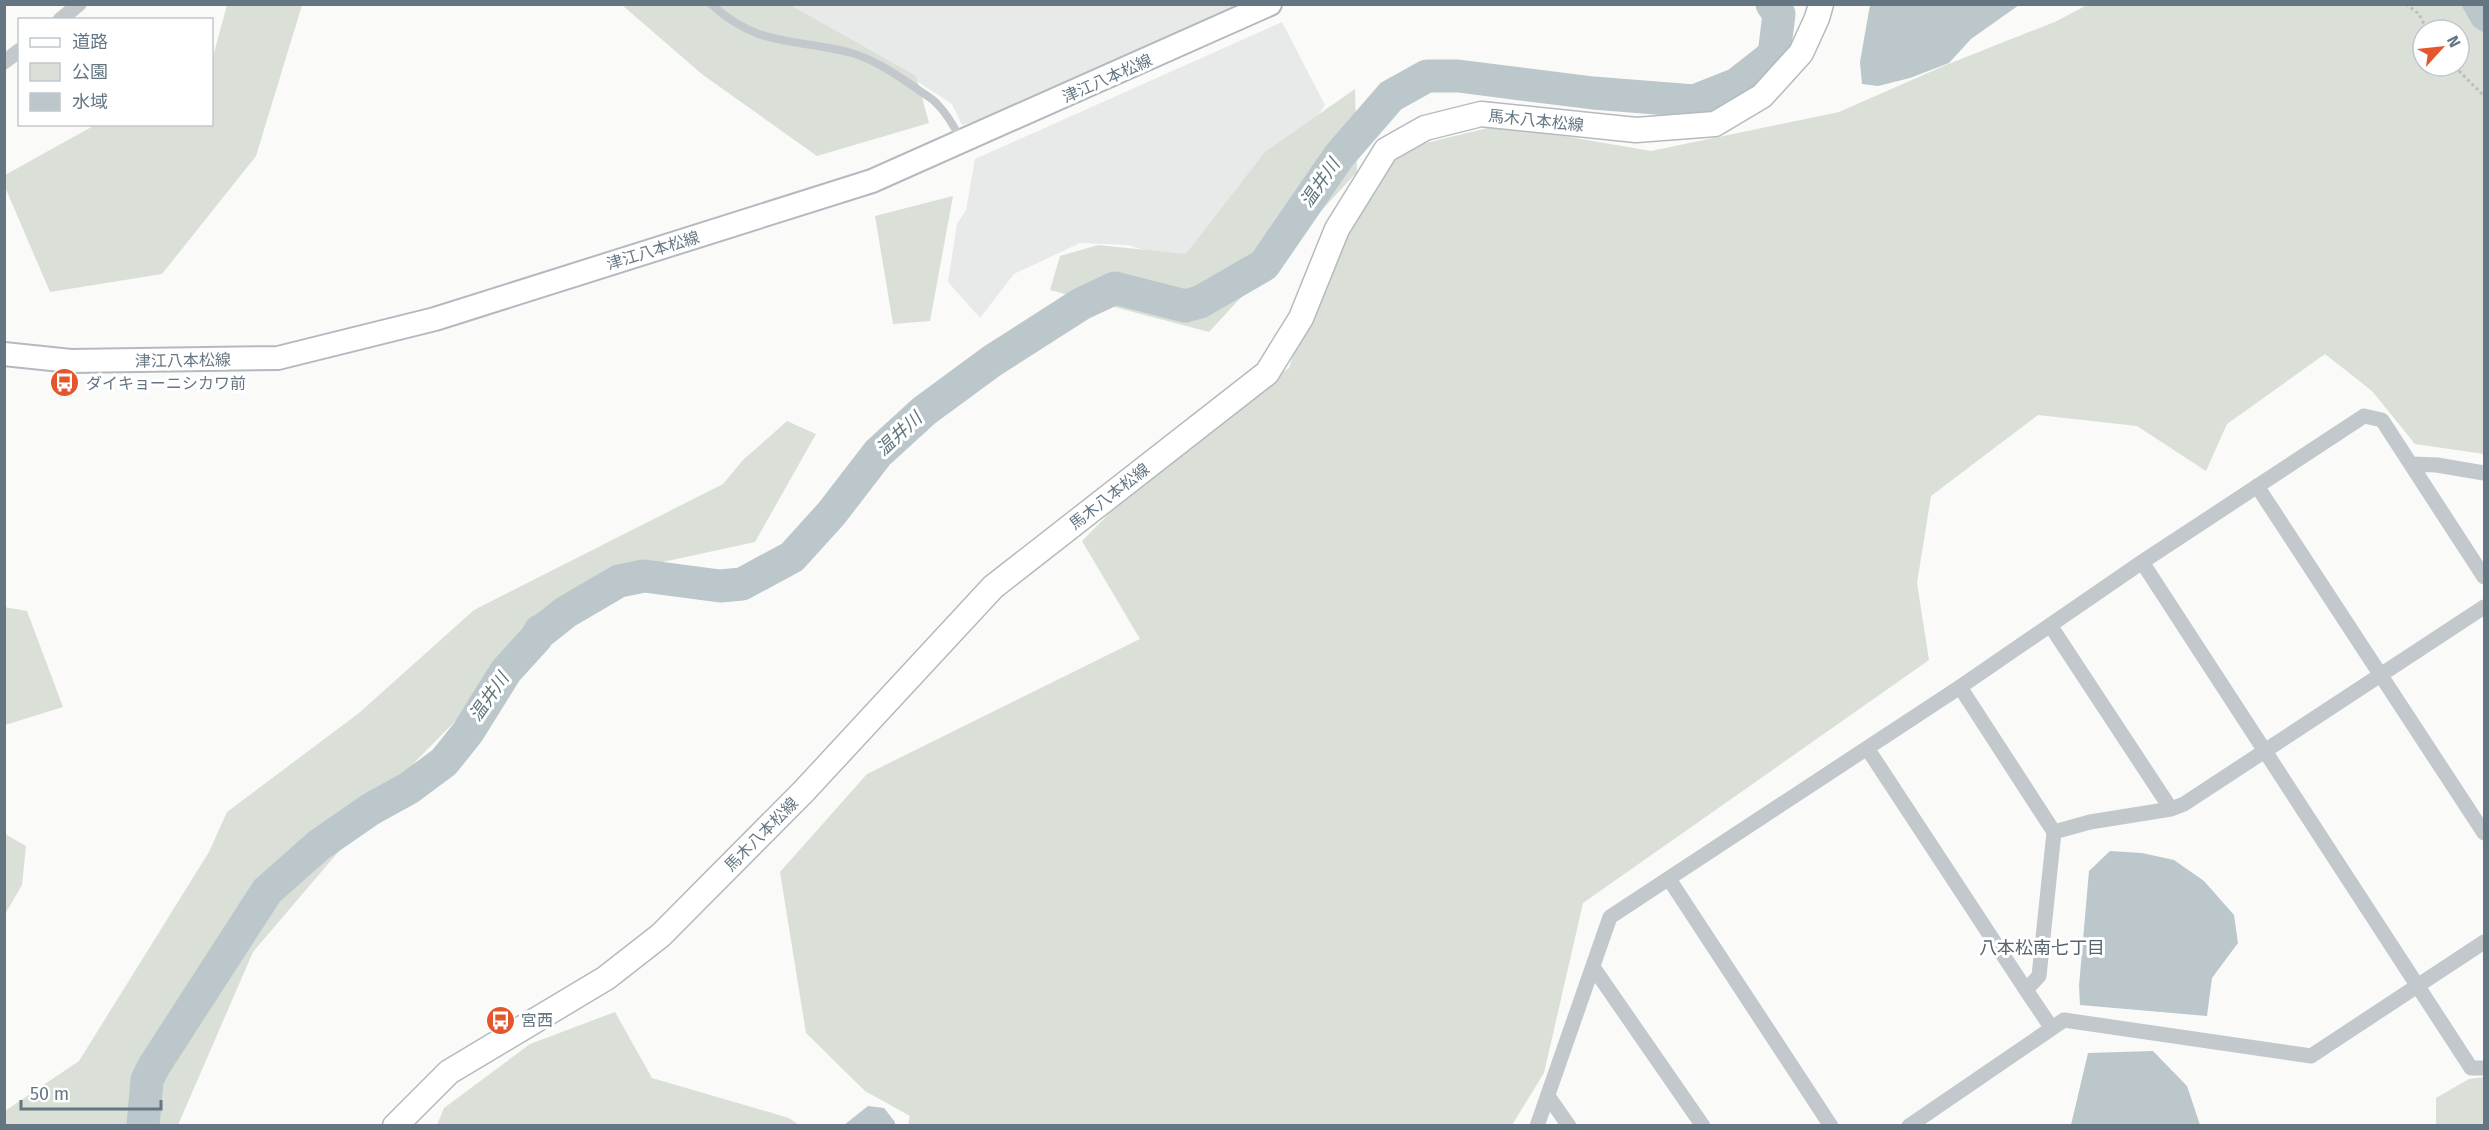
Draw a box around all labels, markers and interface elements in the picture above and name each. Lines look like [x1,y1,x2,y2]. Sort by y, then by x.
legend [18,18,213,126]
north arrow [2411,18,2471,78]
text: 道路 [72,31,108,53]
text: N [2443,32,2465,50]
street label: 津江八本松線 [1059,50,1155,107]
text: 公園 [72,61,108,83]
text: 水域 [72,91,108,113]
street label: 馬木八本松線 [1487,106,1585,135]
water label: 温井川 [1296,153,1346,211]
street label: 津江八本松線 [604,227,702,274]
street label: 津江八本松線 [135,350,231,371]
bus stop icon: ダイキョーニシカワ前 [49,367,81,399]
place label: ダイキョーニシカワ前 [86,374,246,393]
water label: 温井川 [872,406,928,460]
street label: 馬木八本松線 [1066,459,1153,533]
water label: 温井川 [465,667,515,725]
street label: 馬木八本松線 [721,794,802,875]
district label: 八本松南七丁目 [1979,937,2105,959]
bus stop icon: 宮西 [484,1004,516,1036]
place label: 宮西 [521,1011,553,1030]
scale bar [21,1073,160,1111]
text: 50 m [30,1083,69,1105]

